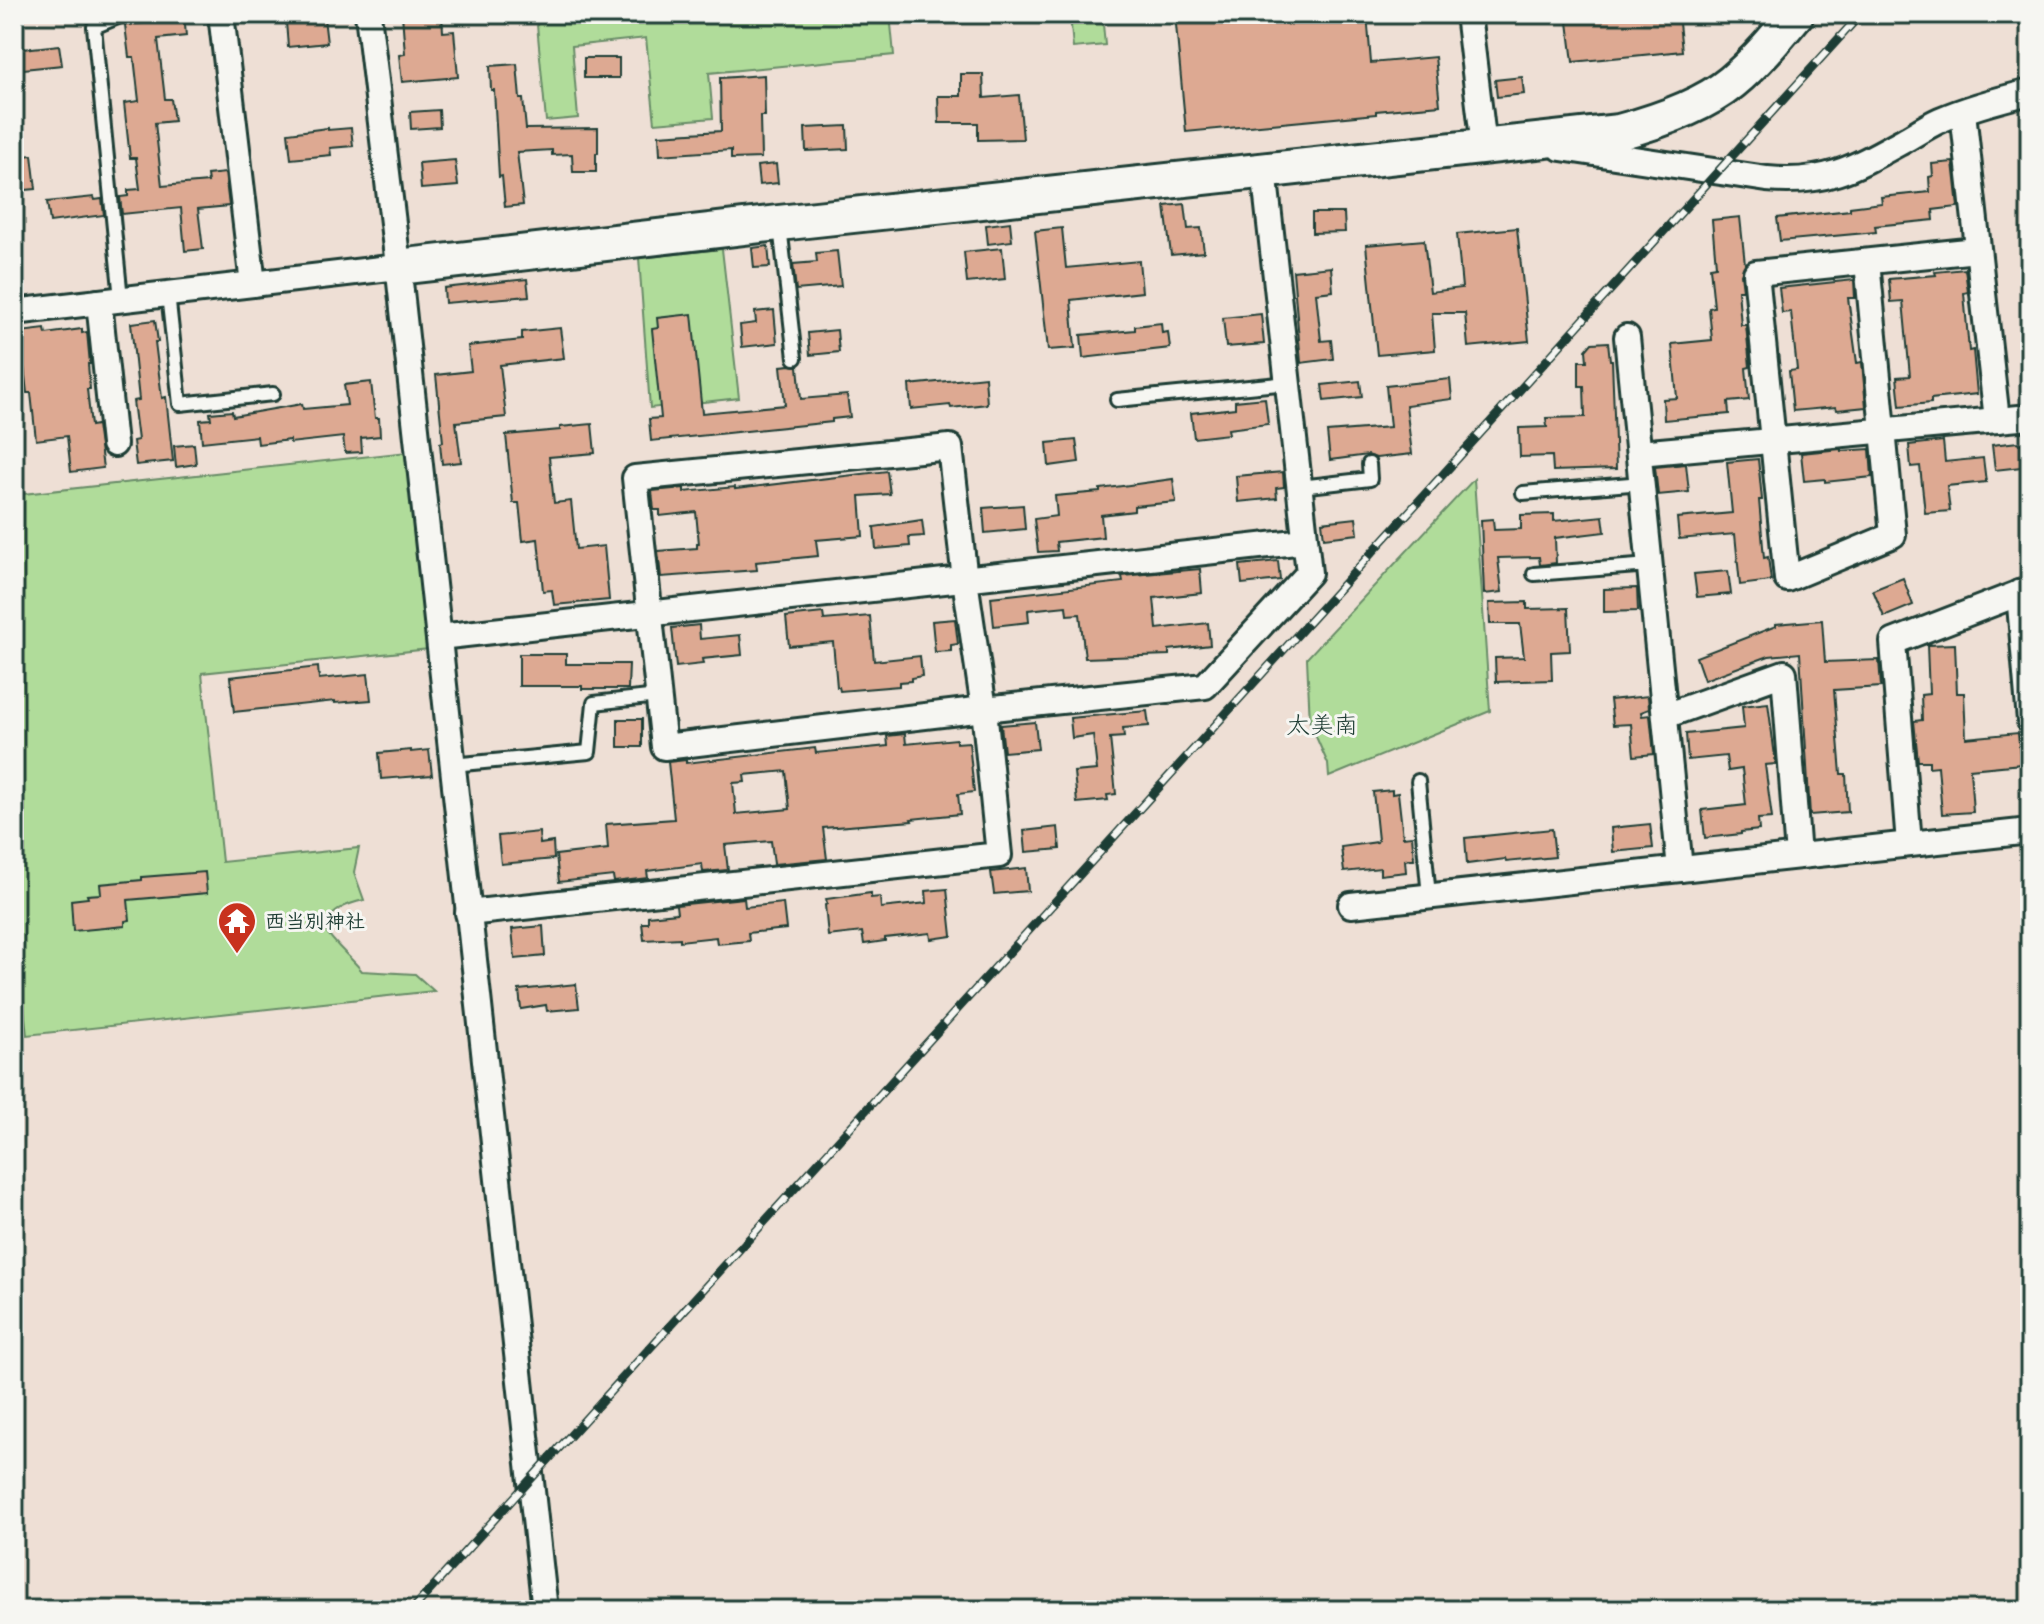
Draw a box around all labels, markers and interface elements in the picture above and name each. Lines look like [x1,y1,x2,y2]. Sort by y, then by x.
district label: 太美南 [1286,711,1358,740]
temple icon: 西当別神社 [216,900,258,955]
place label: 西当別神社 [265,909,365,934]

